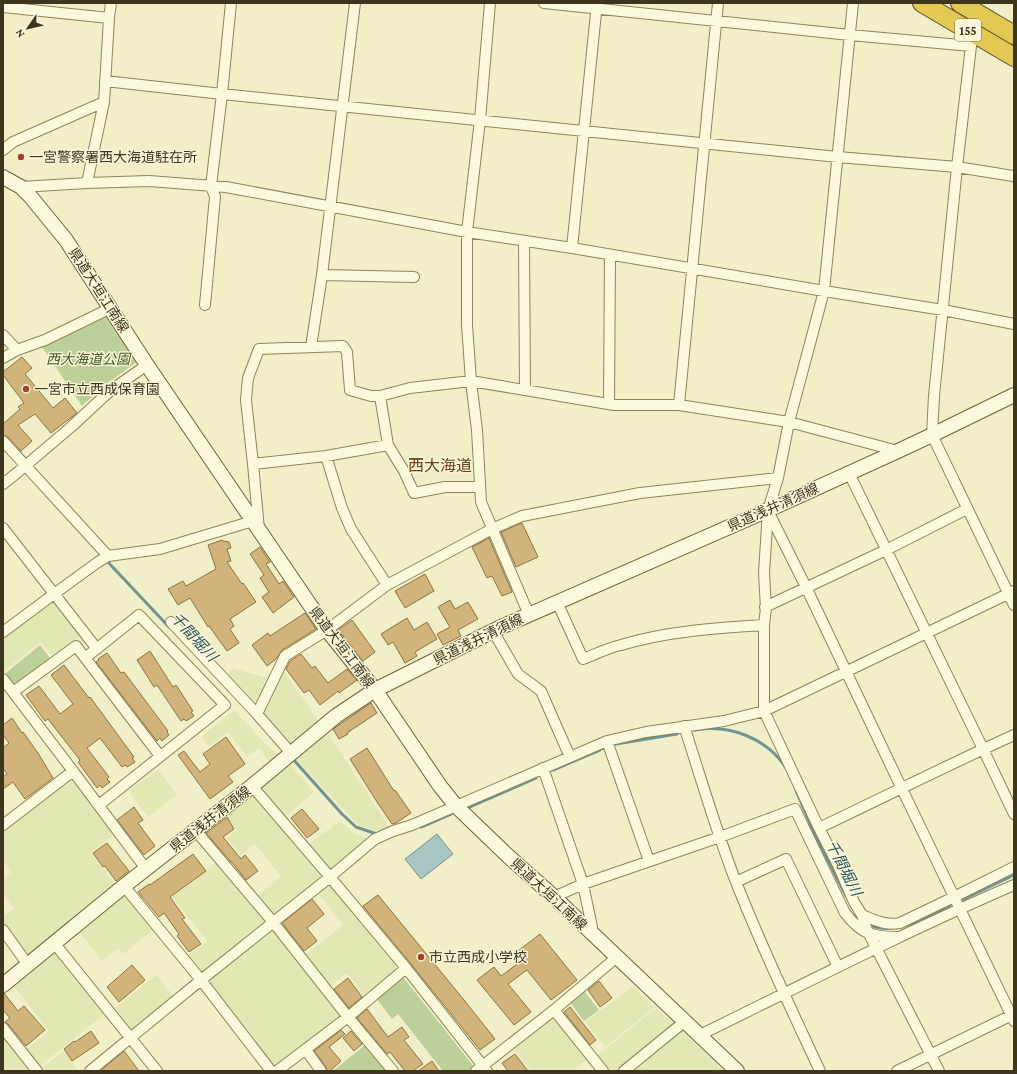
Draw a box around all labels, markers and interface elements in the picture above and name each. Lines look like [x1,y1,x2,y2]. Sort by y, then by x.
north arrow [8,8,48,48]
road number: 155 [955,19,981,41]
text: N [12,27,27,40]
place label: 一宮警察署西大海道駐在所 [29,149,197,165]
marker: 一宮警察署西大海道駐在所 [16,152,26,162]
street label: 県道大垣江南線 [66,245,132,335]
park label: 西大海道公園 [46,351,132,367]
place label: 一宮市立西成保育園 [34,381,160,397]
marker: 一宮市立西成保育園 [21,384,31,394]
district label: 西大海道 [408,457,472,474]
street label: 県道浅井清須線 [725,480,821,534]
street label: 県道大垣江南線 [306,603,378,691]
water label: 千間堀川 [168,610,222,666]
street label: 県道浅井清須線 [430,610,526,668]
street label: 県道浅井清須線 [166,783,254,855]
water label: 千間堀川 [823,838,866,900]
street label: 県道大垣江南線 [508,855,590,933]
place label: 市立西成小学校 [429,949,527,965]
marker: 市立西成小学校 [416,952,426,962]

